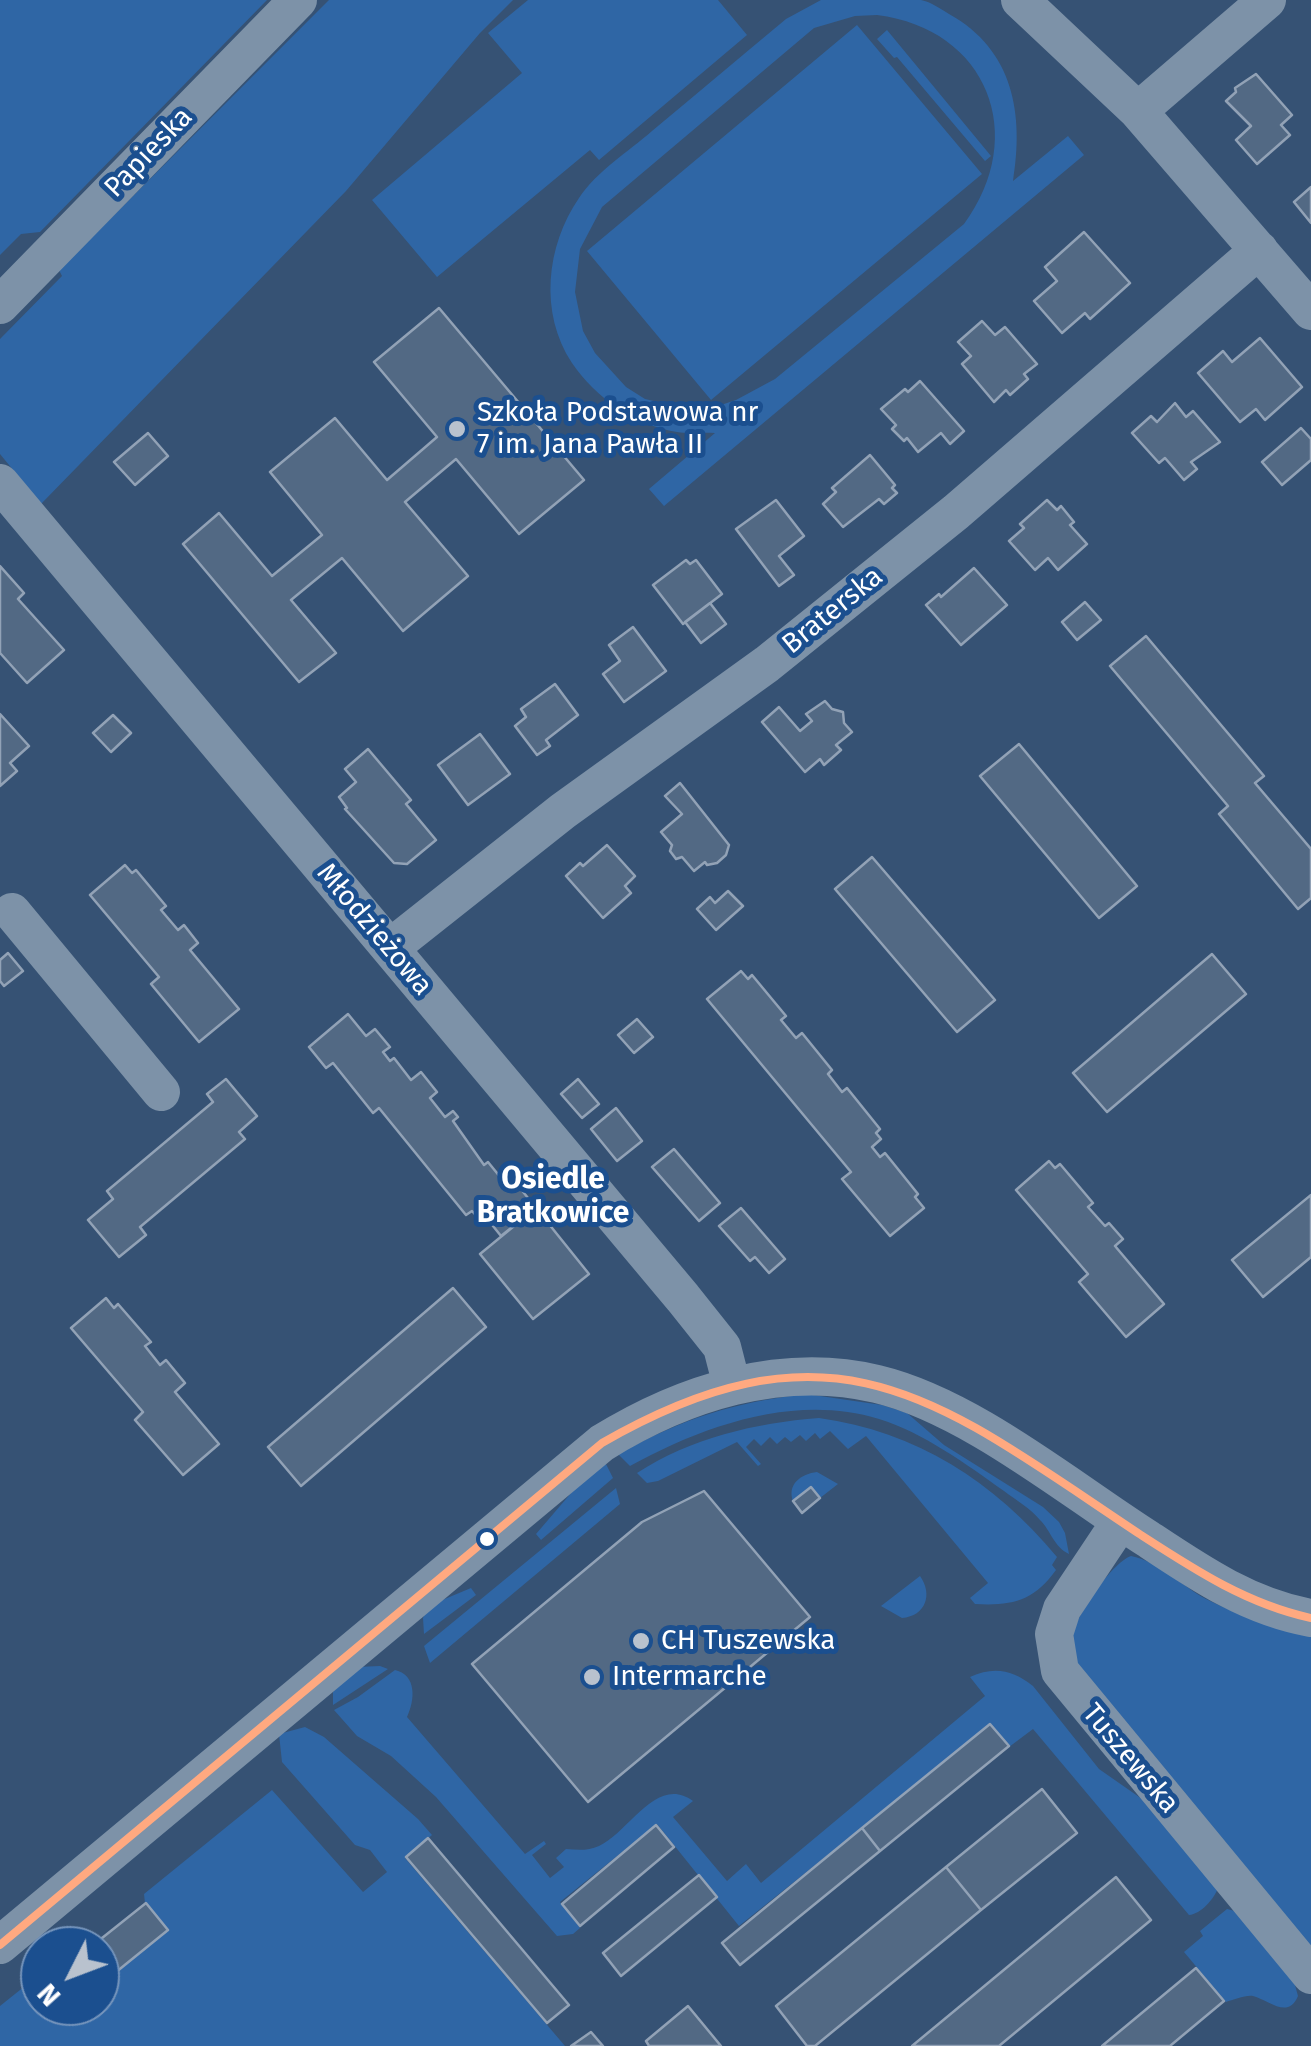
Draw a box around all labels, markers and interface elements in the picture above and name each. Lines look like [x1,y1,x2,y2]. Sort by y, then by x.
street label: Papieska [98,101,200,205]
place label: Szkoła Podstawowa nr 7 im. Jana Pawła II [477,396,758,462]
marker: Szkoła Podstawowa nr 7 im. Jana Pawła II [446,418,468,440]
street label: Braterska [776,560,890,662]
street label: Młodzieżowa [309,857,439,1003]
district label: Osiedle Bratkowice [477,1162,629,1232]
unlabelled marker [477,1529,497,1549]
place label: CH Tuszewska [661,1624,835,1658]
marker: CH Tuszewska [630,1630,652,1652]
place label: Intermarche [612,1660,767,1694]
marker: Intermarche [581,1666,603,1688]
street label: Tuszewska [1075,1698,1185,1820]
north arrow [20,1926,120,2026]
text: N [30,1977,67,2013]

